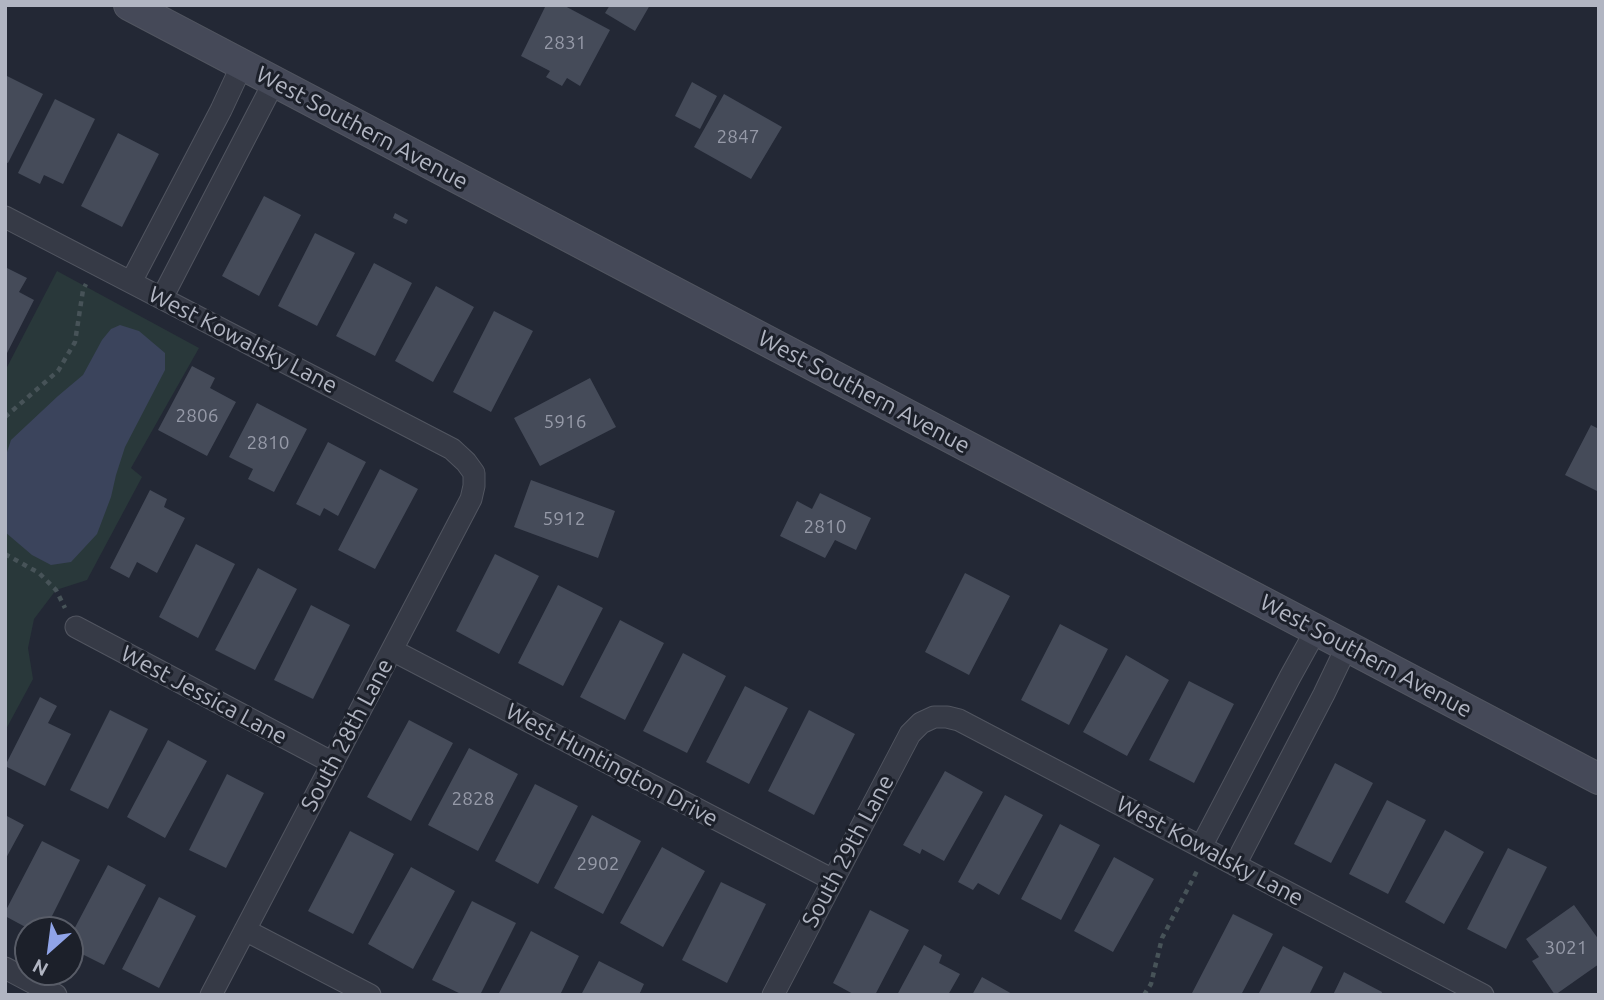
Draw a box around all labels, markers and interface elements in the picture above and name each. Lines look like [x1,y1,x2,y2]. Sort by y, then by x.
house number: 2831 [544,32,586,54]
street label: West Southern Avenue [251,60,473,196]
house number: 2847 [717,126,759,148]
street label: West Kowalsky Lane [144,280,342,400]
street label: West Southern Avenue [753,324,975,460]
house number: 2806 [176,405,218,427]
house number: 5916 [544,411,586,433]
house number: 2810 [247,432,289,454]
house number: 5912 [543,508,585,530]
house number: 2810 [804,516,846,538]
street label: West Southern Avenue [1255,588,1477,724]
street label: West Jessica Lane [116,639,292,751]
street label: South 28th Lane [295,654,399,816]
street label: West Huntington Drive [501,697,723,833]
street label: South 29th Lane [796,770,900,932]
house number: 2828 [452,788,494,810]
street label: West Kowalsky Lane [1112,790,1308,912]
house number: 2902 [577,853,619,875]
north arrow [14,916,84,986]
house number: 3021 [1545,937,1587,959]
text: N [29,955,52,981]

